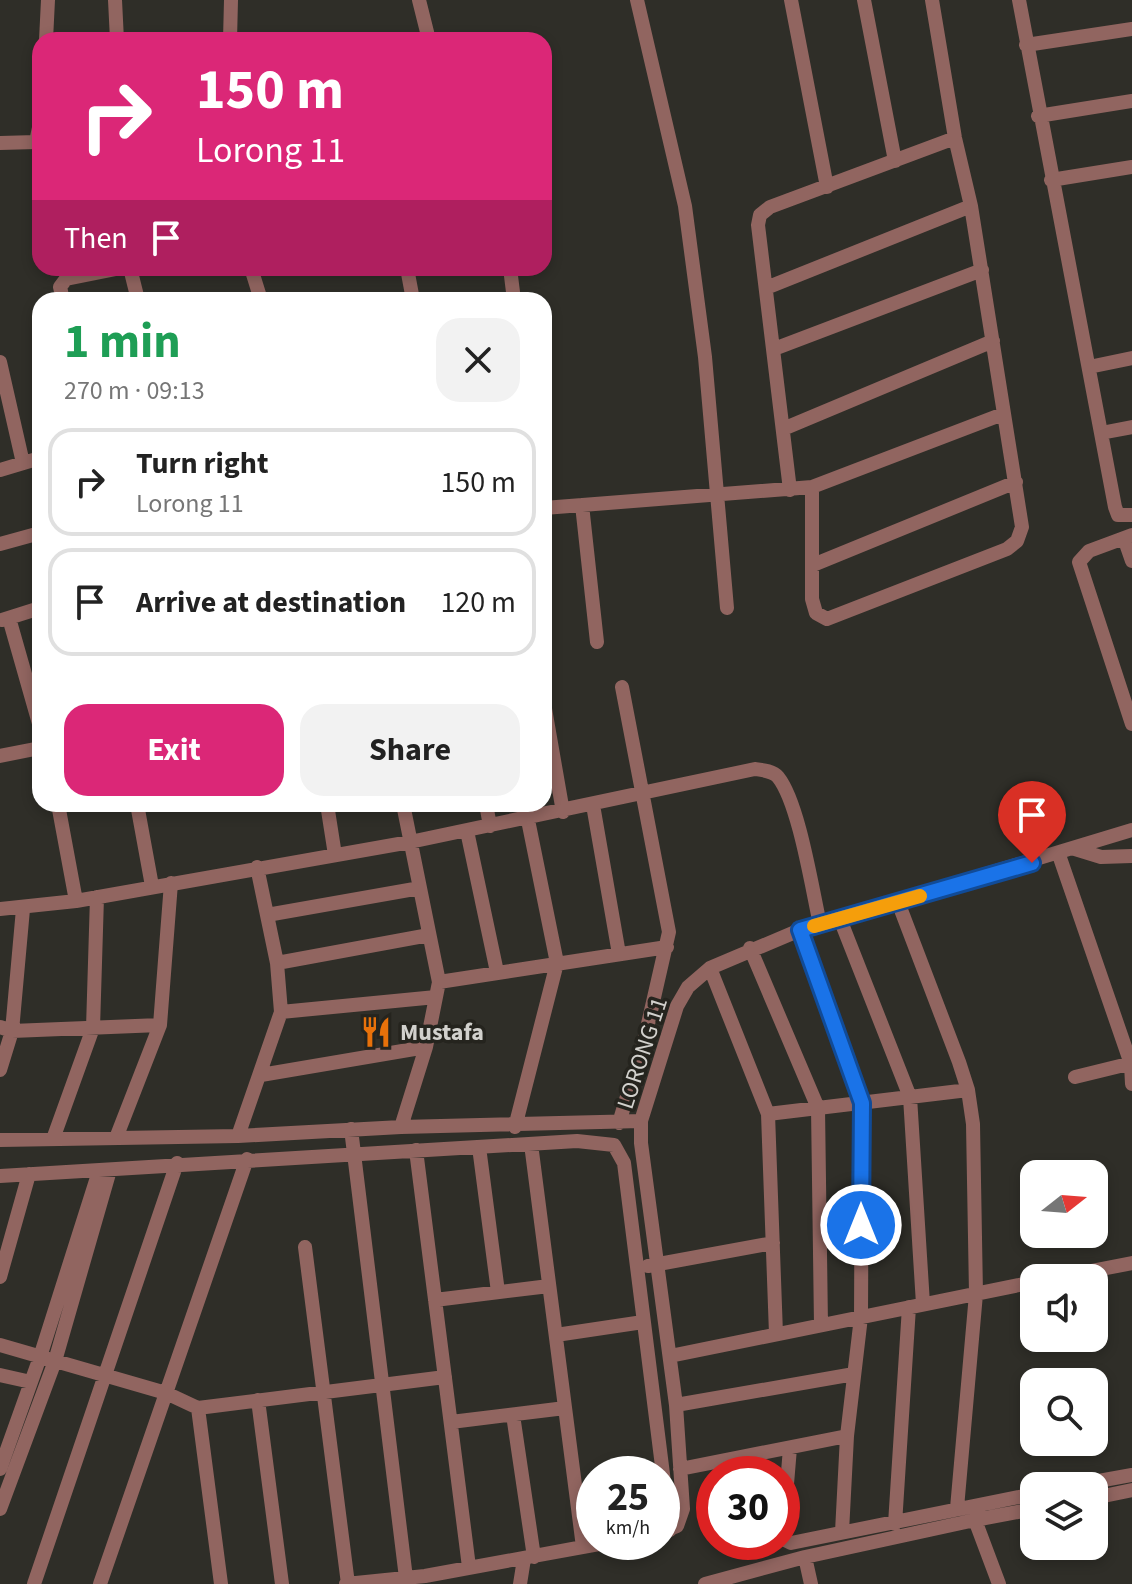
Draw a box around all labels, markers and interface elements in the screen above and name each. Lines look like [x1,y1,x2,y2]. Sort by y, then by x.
text: 150 m [196,51,344,130]
icon: right [64,64,168,168]
text: Lorong 11 [196,125,345,176]
icon: arrive [144,216,188,260]
text: Then [64,217,128,260]
text: 1 min [64,308,181,376]
button: close [436,318,520,402]
text: 270 m · 09:13 [64,372,205,409]
text: Turn right [136,442,268,485]
icon: right [68,460,112,504]
text: 150 m [440,461,516,504]
text: Lorong 11 [136,485,244,522]
icon: arrive [68,580,112,624]
text: Arrive at destination [136,581,406,624]
text: 120 m [440,581,516,624]
button: Exit [64,704,284,796]
button: Share [300,704,520,796]
pin [998,781,1066,863]
icon: arrive [1010,793,1054,837]
street label: LORONG 11 [608,993,677,1114]
restaurant icon: Mustafa [359,1015,393,1049]
place label: Mustafa [400,1015,484,1050]
north arrow [1020,1160,1108,1248]
map controls [1020,1160,1108,1560]
position arrow [819,1183,903,1267]
button: sound [1020,1264,1108,1352]
button: search [1020,1368,1108,1456]
speed limit sign: 30 [696,1456,800,1560]
text: 25 [607,1469,649,1526]
button: layers [1020,1472,1108,1560]
text: km/h [606,1514,650,1542]

